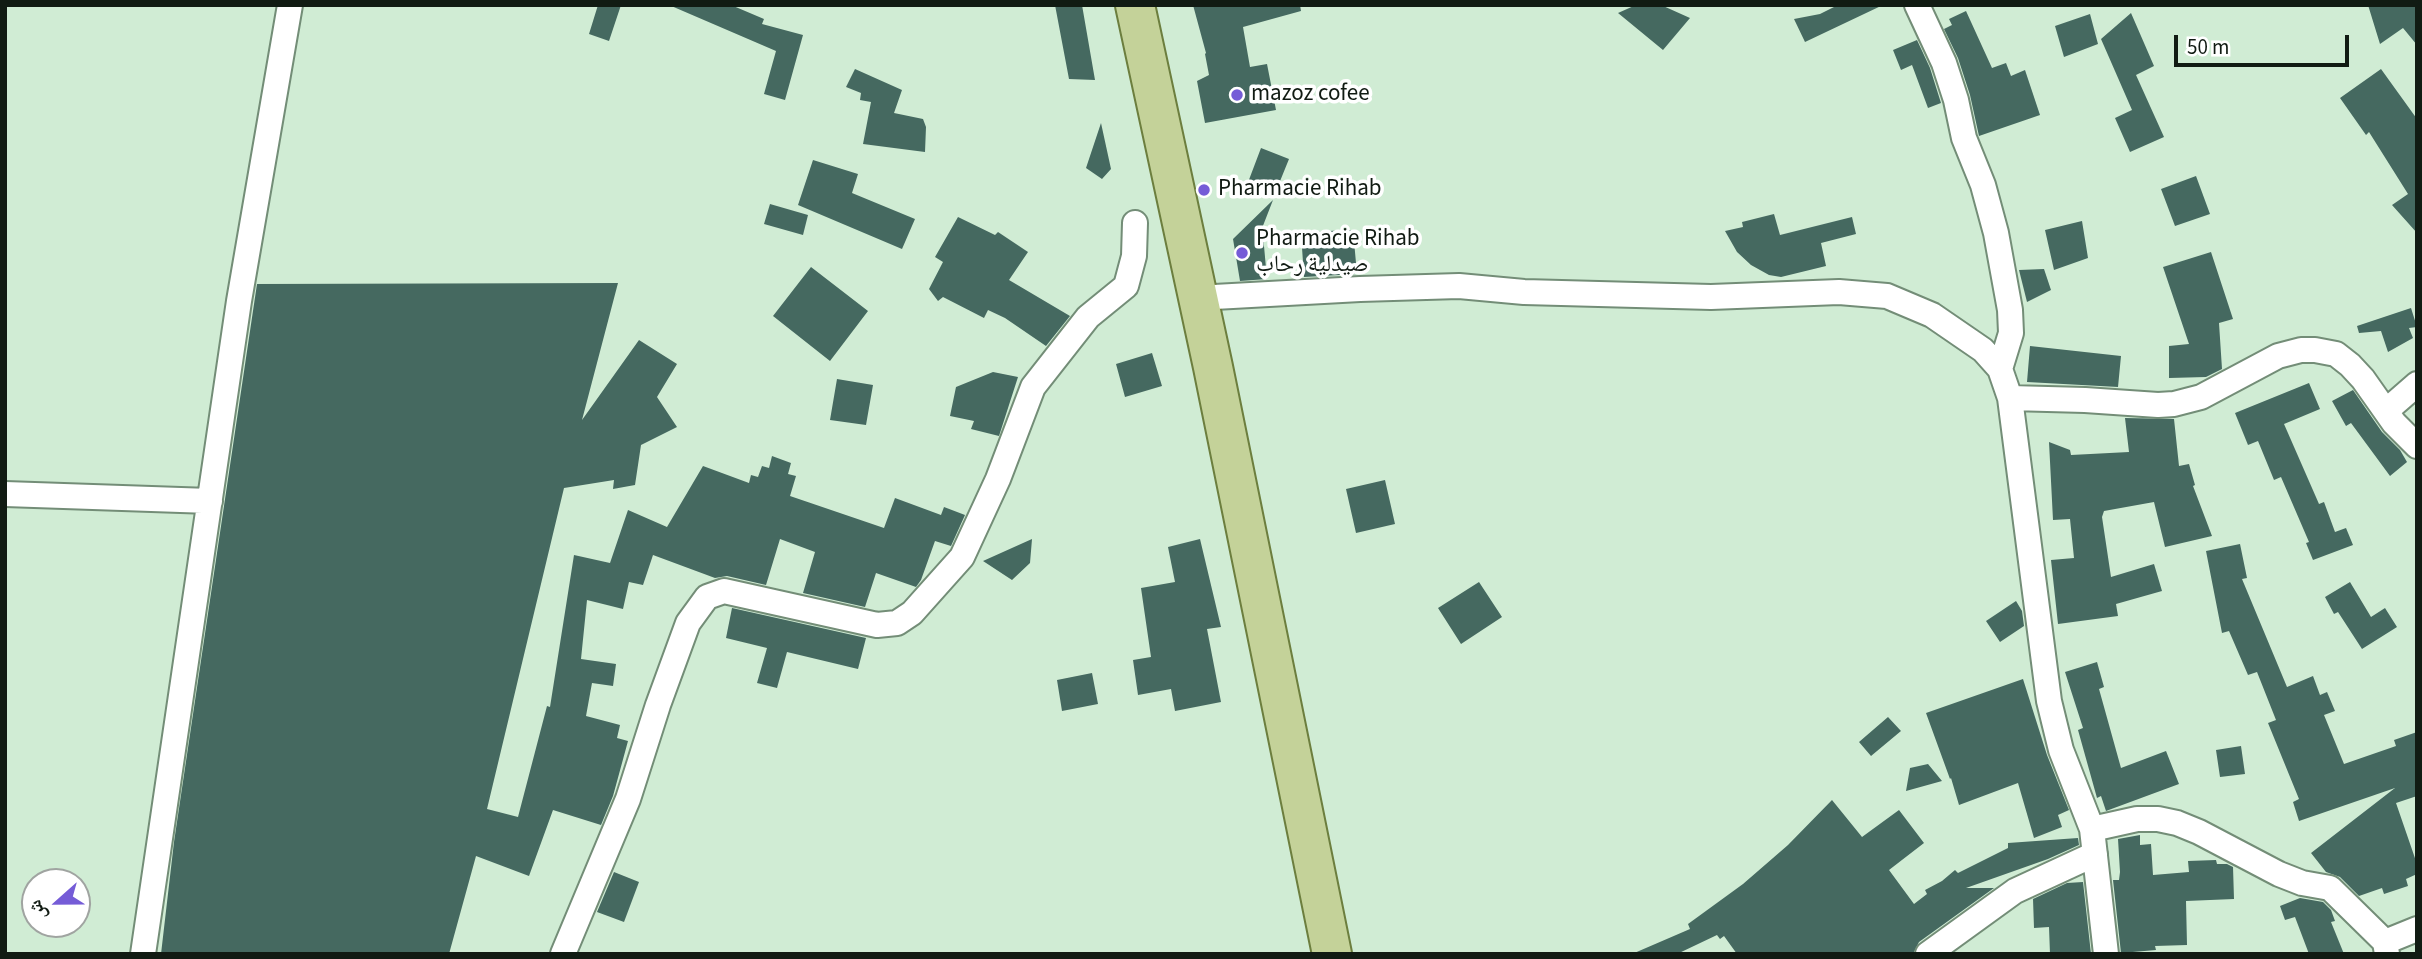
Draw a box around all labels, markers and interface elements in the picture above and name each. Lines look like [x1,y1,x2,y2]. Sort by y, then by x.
scale bar [2177,21,2352,65]
text: 50 m [2187,32,2229,62]
place label: mazoz cofee [1251,81,1370,109]
marker: mazoz cofee [1229,87,1245,103]
place label: Pharmacie Rihab [1218,176,1381,204]
marker: Pharmacie Rihab [1196,182,1212,198]
place label: Pharmacie Rihab صيدلية رحاب [1256,226,1419,280]
marker: Pharmacie Rihab صيدلية رحاب [1234,245,1250,261]
north arrow [21,868,91,938]
text: ش [22,896,54,924]

